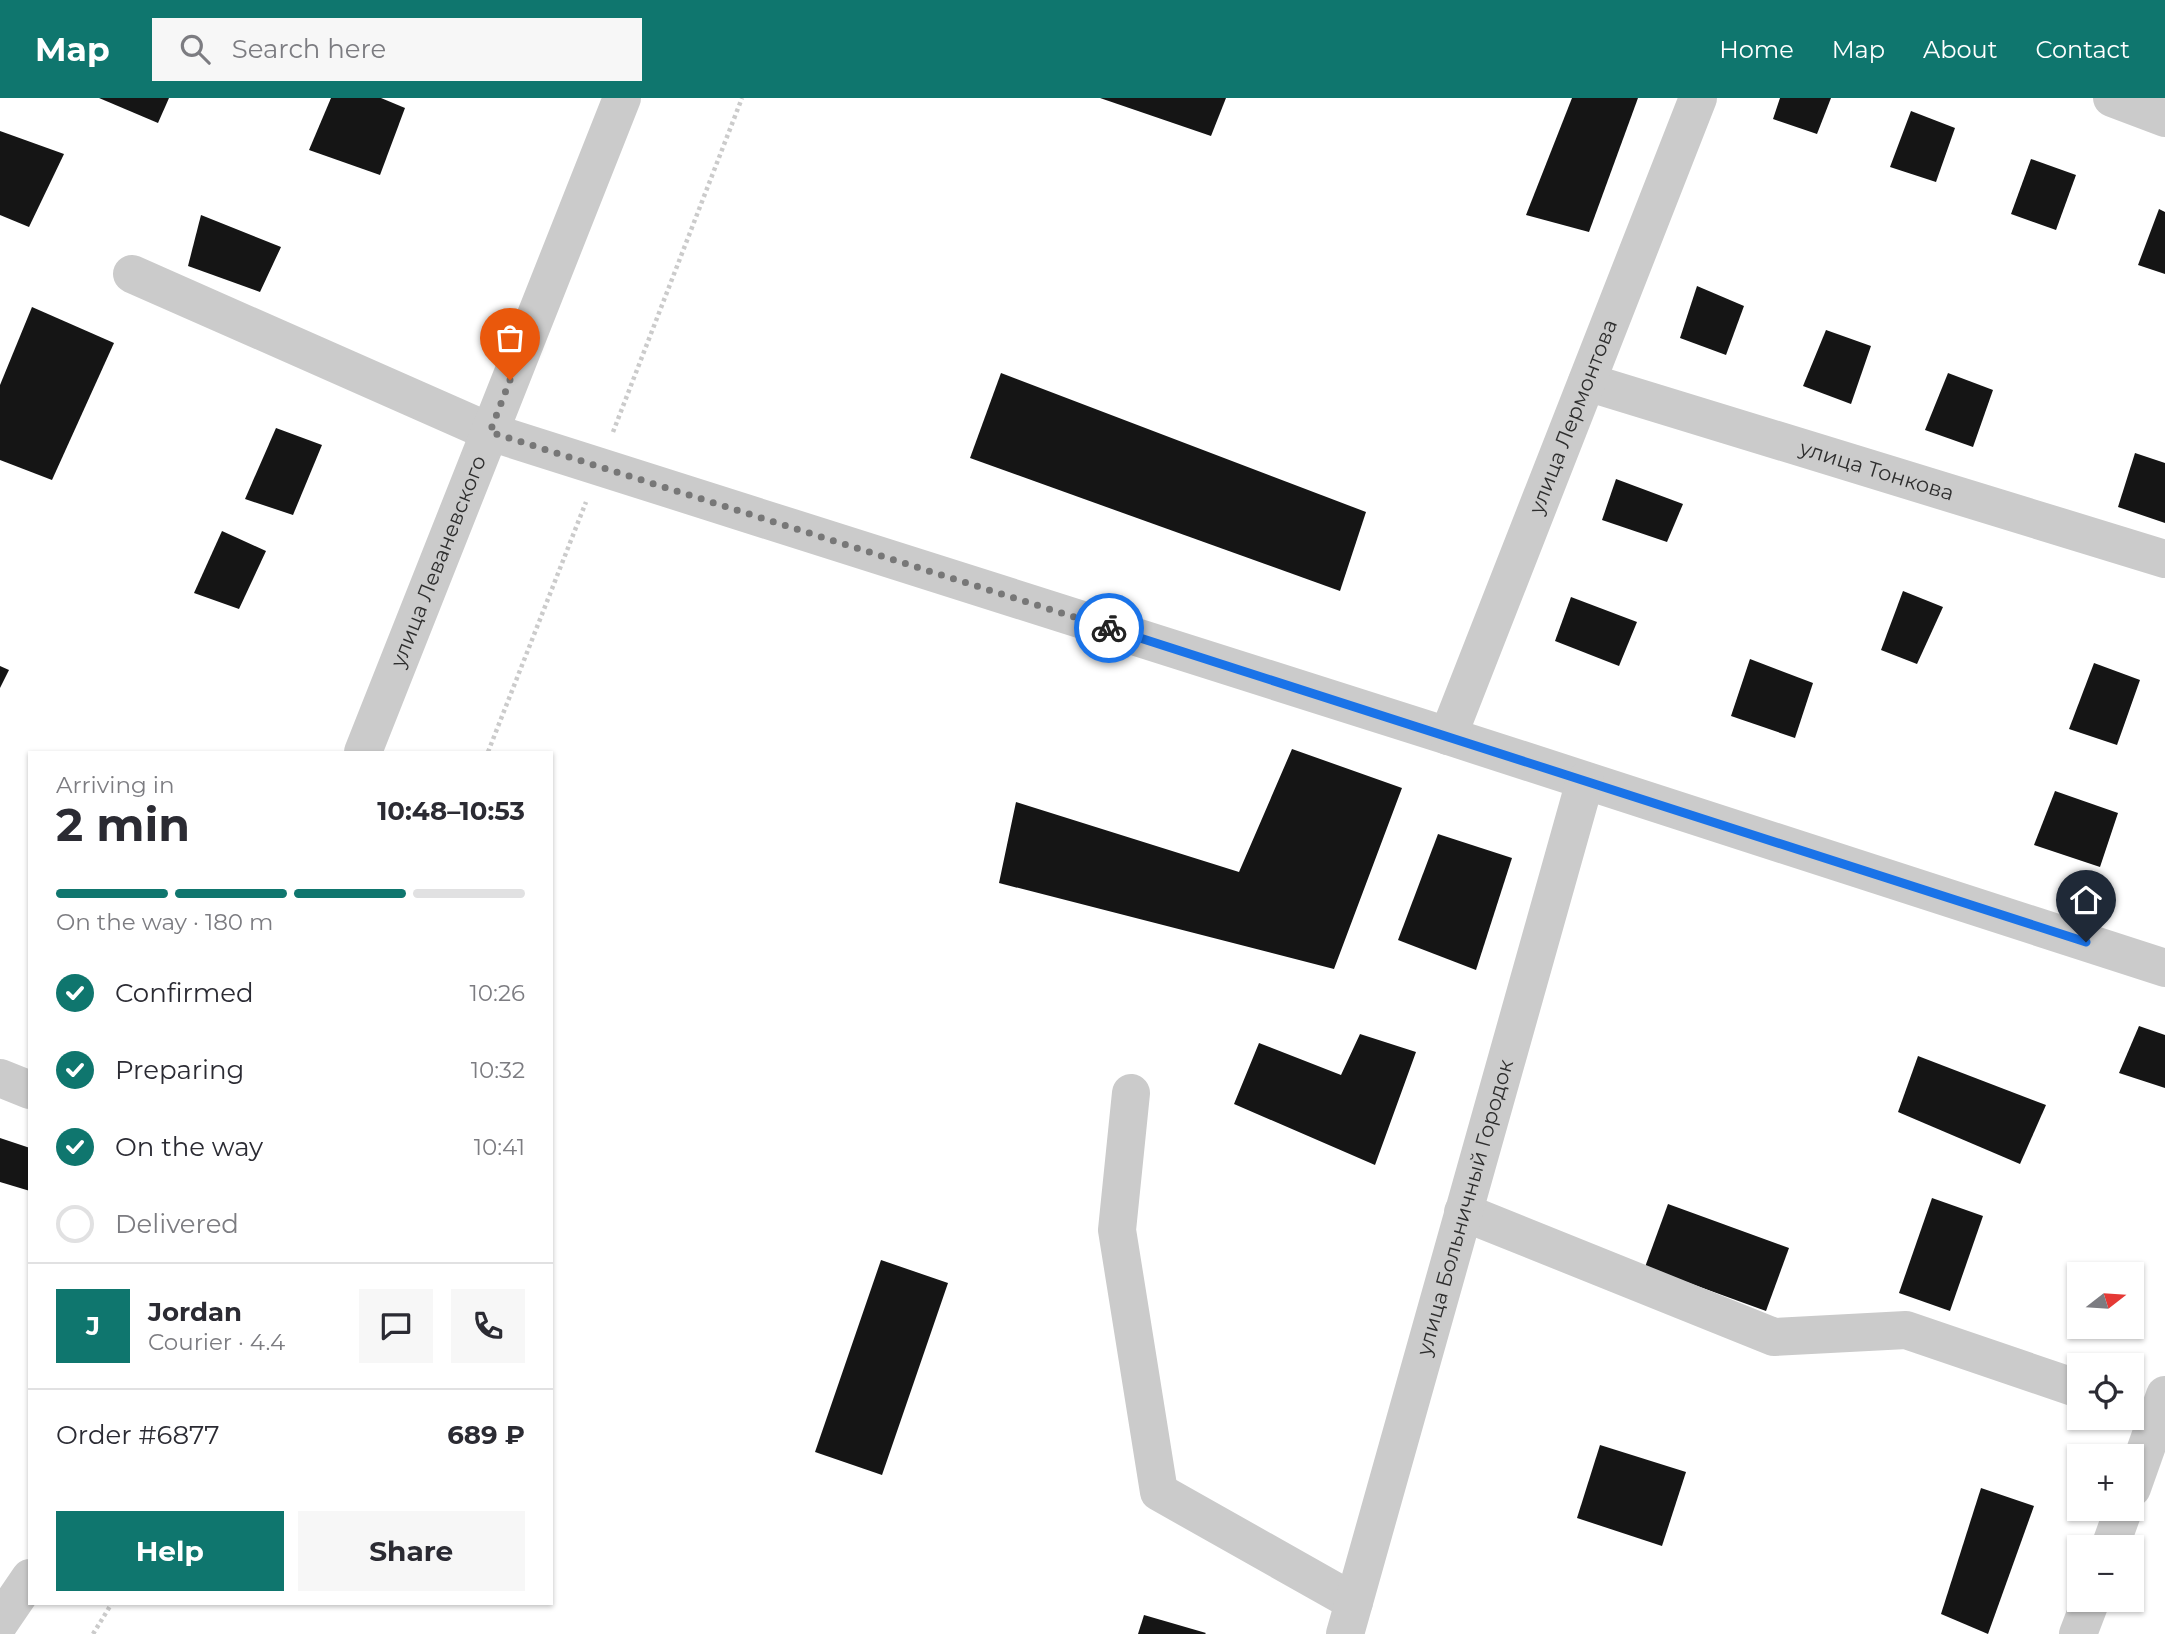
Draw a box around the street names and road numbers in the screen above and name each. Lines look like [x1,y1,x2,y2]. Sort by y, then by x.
street label: улица Лермонтова [1523,316,1622,518]
street label: улица Тонкова [1796,435,1957,506]
street label: улица Леваневского [385,452,491,672]
street label: улица Больничный Городок [1411,1057,1518,1359]

